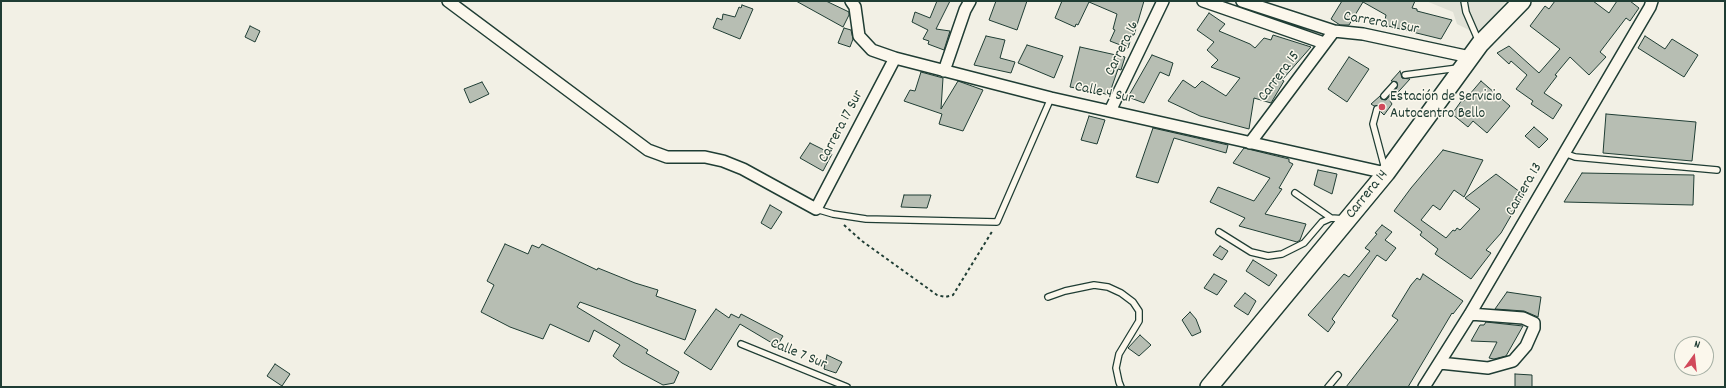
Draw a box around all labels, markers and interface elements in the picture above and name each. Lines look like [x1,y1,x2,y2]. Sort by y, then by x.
street label: Carrera 4 Sur [1342,8,1420,40]
street label: Carrera 16 [1102,19,1144,79]
street label: Carrera 15 [1255,48,1305,106]
street label: Calle 4 Sur [1073,79,1135,109]
street label: Carrera 17 Sur [815,88,869,166]
place label: Estación de Servicio Autocentro Bello [1390,89,1502,124]
marker: Estación de Servicio Autocentro Bello [1377,102,1387,112]
street label: Carrera 13 [1503,160,1547,220]
street label: Carrera 14 [1343,167,1393,223]
street label: Calle 7 Sur [767,336,829,374]
north arrow [1674,336,1714,376]
text: N [1692,337,1702,354]

